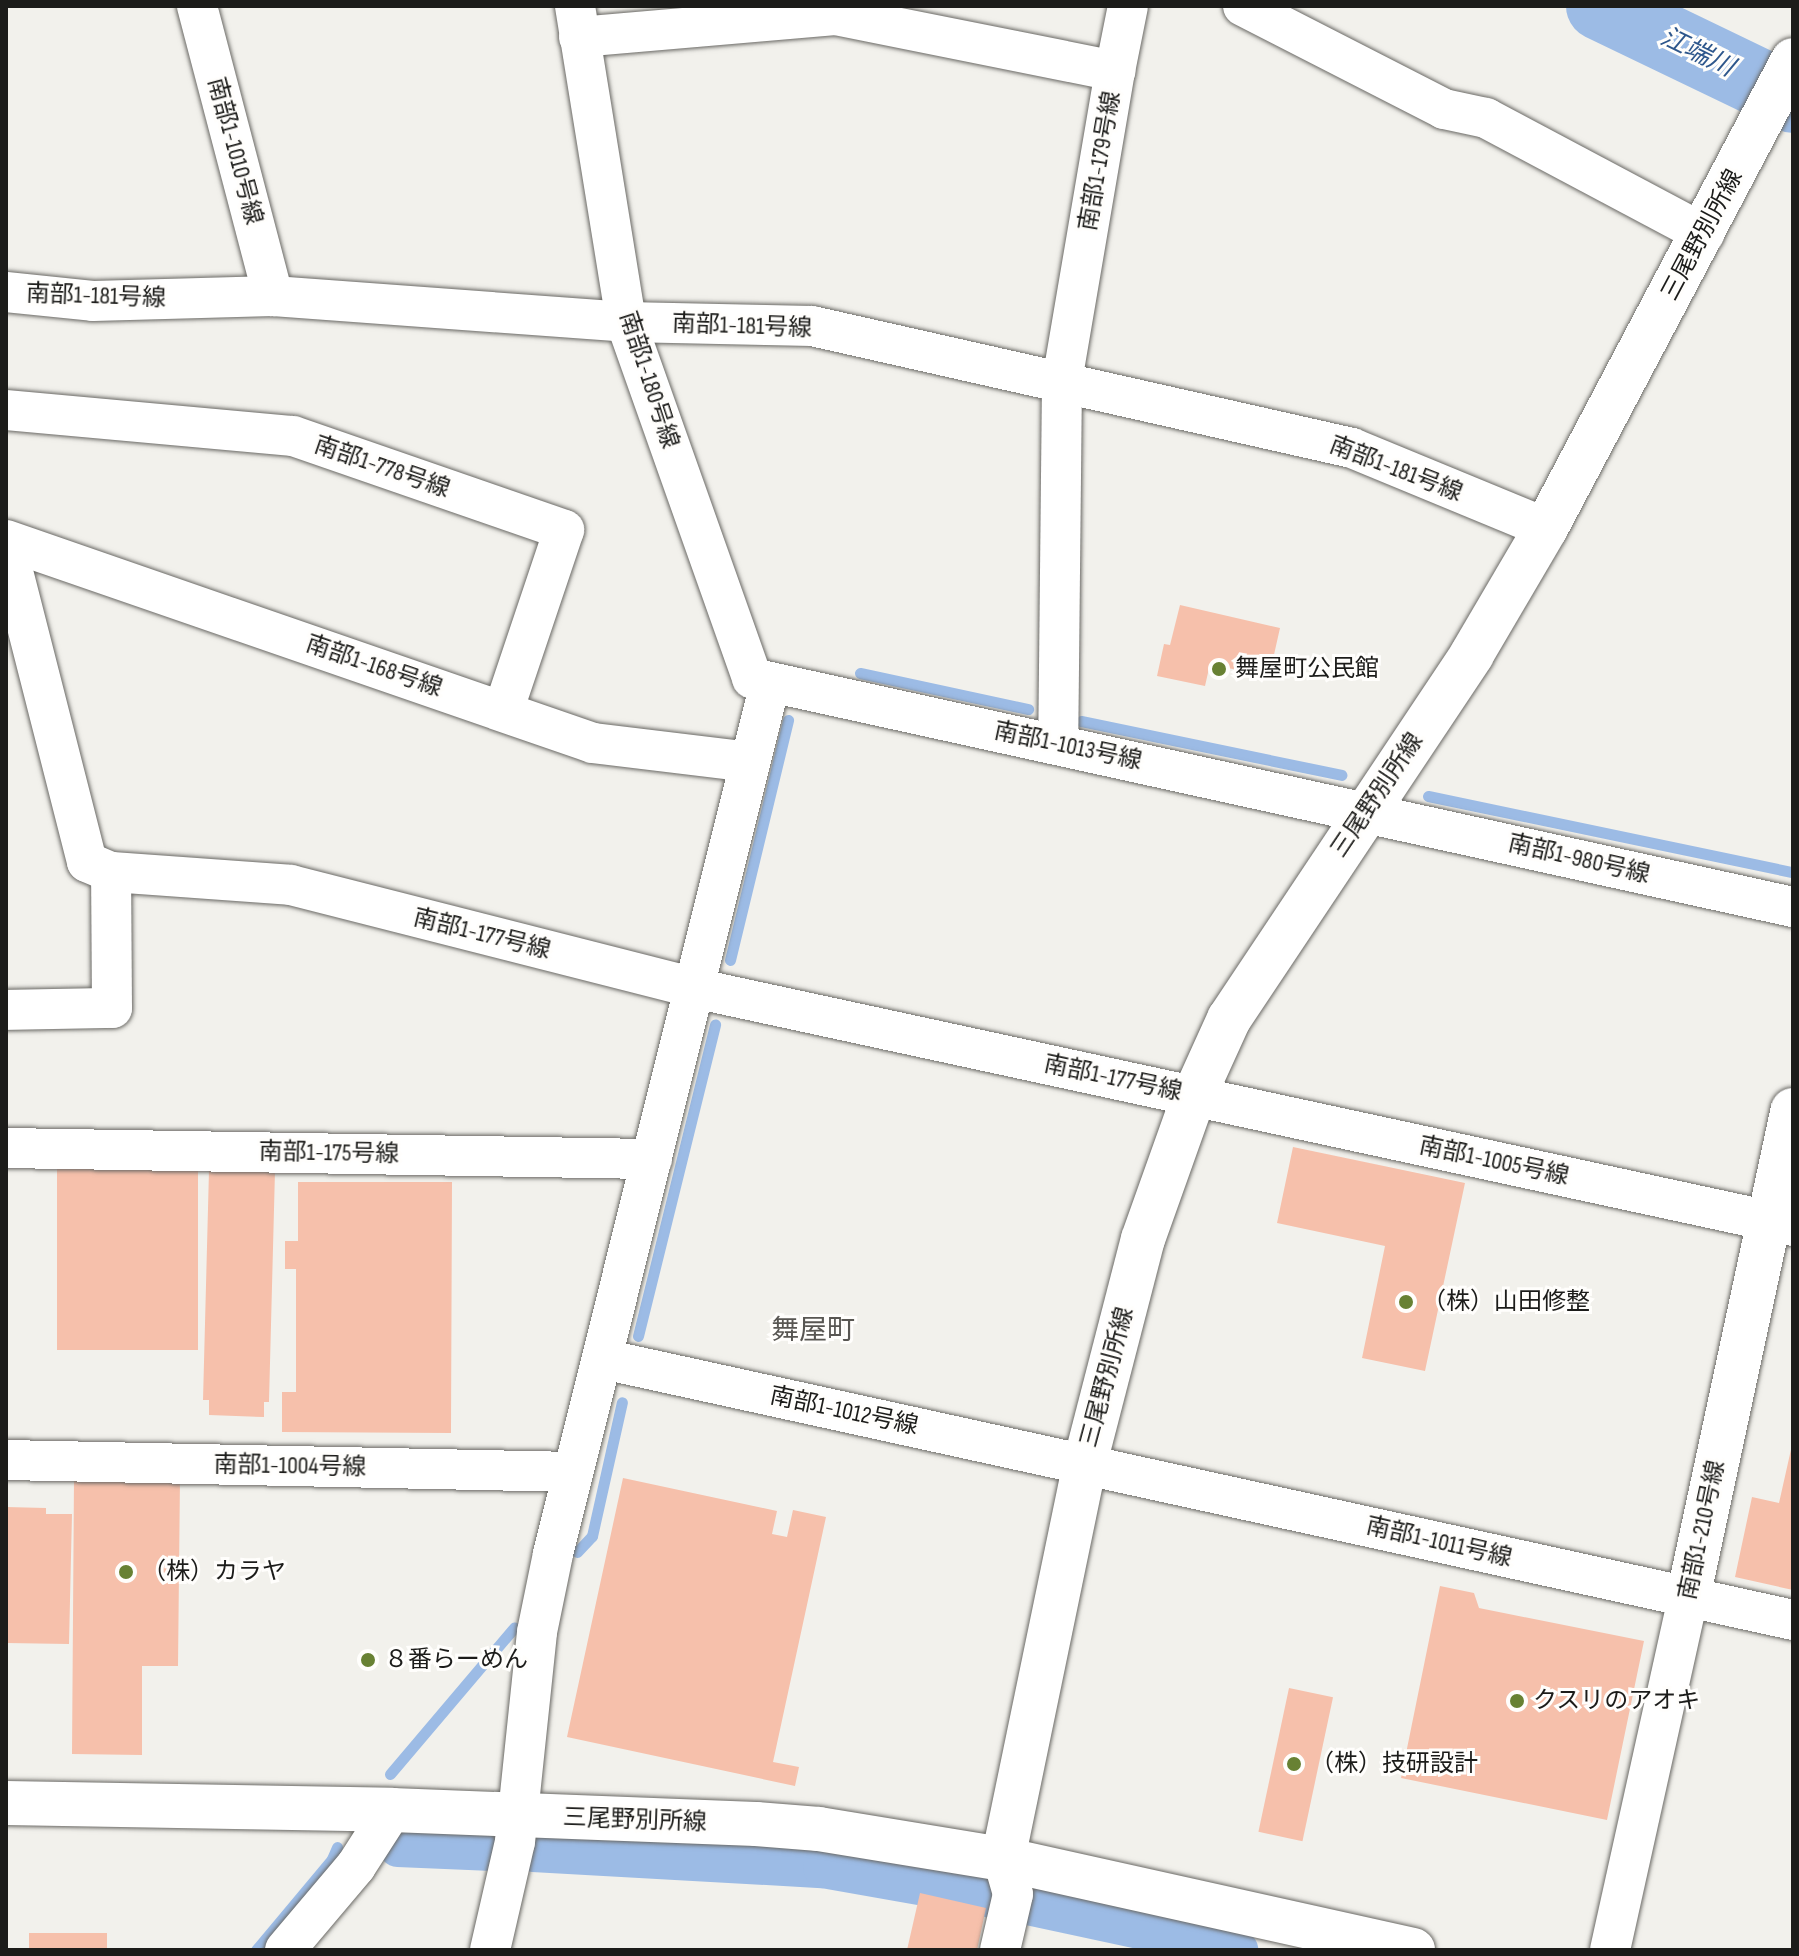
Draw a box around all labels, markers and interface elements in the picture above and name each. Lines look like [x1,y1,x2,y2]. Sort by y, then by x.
water label: 江端川 [1655,22,1739,84]
street label: 南部1-1010号線 [201,74,269,228]
street label: 南部1-179号線 [1074,89,1126,233]
street label: 三尾野別所線 [1655,165,1749,305]
street label: 南部1-181号線 [25,279,167,313]
street label: 南部1-180号線 [613,308,685,452]
street label: 南部1-181号線 [671,309,813,343]
street label: 南部1-778号線 [310,430,454,504]
street label: 南部1-181号線 [1325,430,1467,508]
street label: 南部1-168号線 [302,629,446,703]
place label: 舞屋町公民館 [1235,655,1379,683]
marker: 舞屋町公民館 [1210,660,1228,678]
street label: 南部1-1013号線 [991,716,1145,776]
street label: 三尾野別所線 [1325,727,1429,863]
street label: 南部1-980号線 [1505,829,1653,889]
street label: 南部1-177号線 [410,903,554,965]
street label: 南部1-177号線 [1041,1049,1185,1107]
street label: 南部1-1005号線 [1416,1131,1572,1191]
street label: 南部1-175号線 [258,1137,400,1169]
place label: （株）山田修整 [1422,1288,1590,1316]
marker: （株）山田修整 [1397,1293,1415,1311]
street label: 三尾野別所線 [1074,1304,1140,1450]
district label: 舞屋町 [771,1314,855,1348]
street label: 南部1-1012号線 [767,1381,921,1441]
street label: 南部1-1004号線 [213,1450,367,1482]
street label: 南部1-210号線 [1673,1457,1731,1603]
street label: 南部1-1011号線 [1363,1511,1515,1573]
place label: （株）カラヤ [142,1558,286,1586]
marker: （株）カラヤ [117,1563,135,1581]
place label: ８番らーめん [384,1646,528,1674]
marker: ８番らーめん [359,1651,377,1669]
place label: クスリのアオキ [1533,1687,1701,1715]
marker: クスリのアオキ [1508,1692,1526,1710]
place label: （株）技研設計 [1310,1750,1478,1778]
marker: （株）技研設計 [1285,1755,1303,1773]
street label: 三尾野別所線 [563,1803,707,1837]

